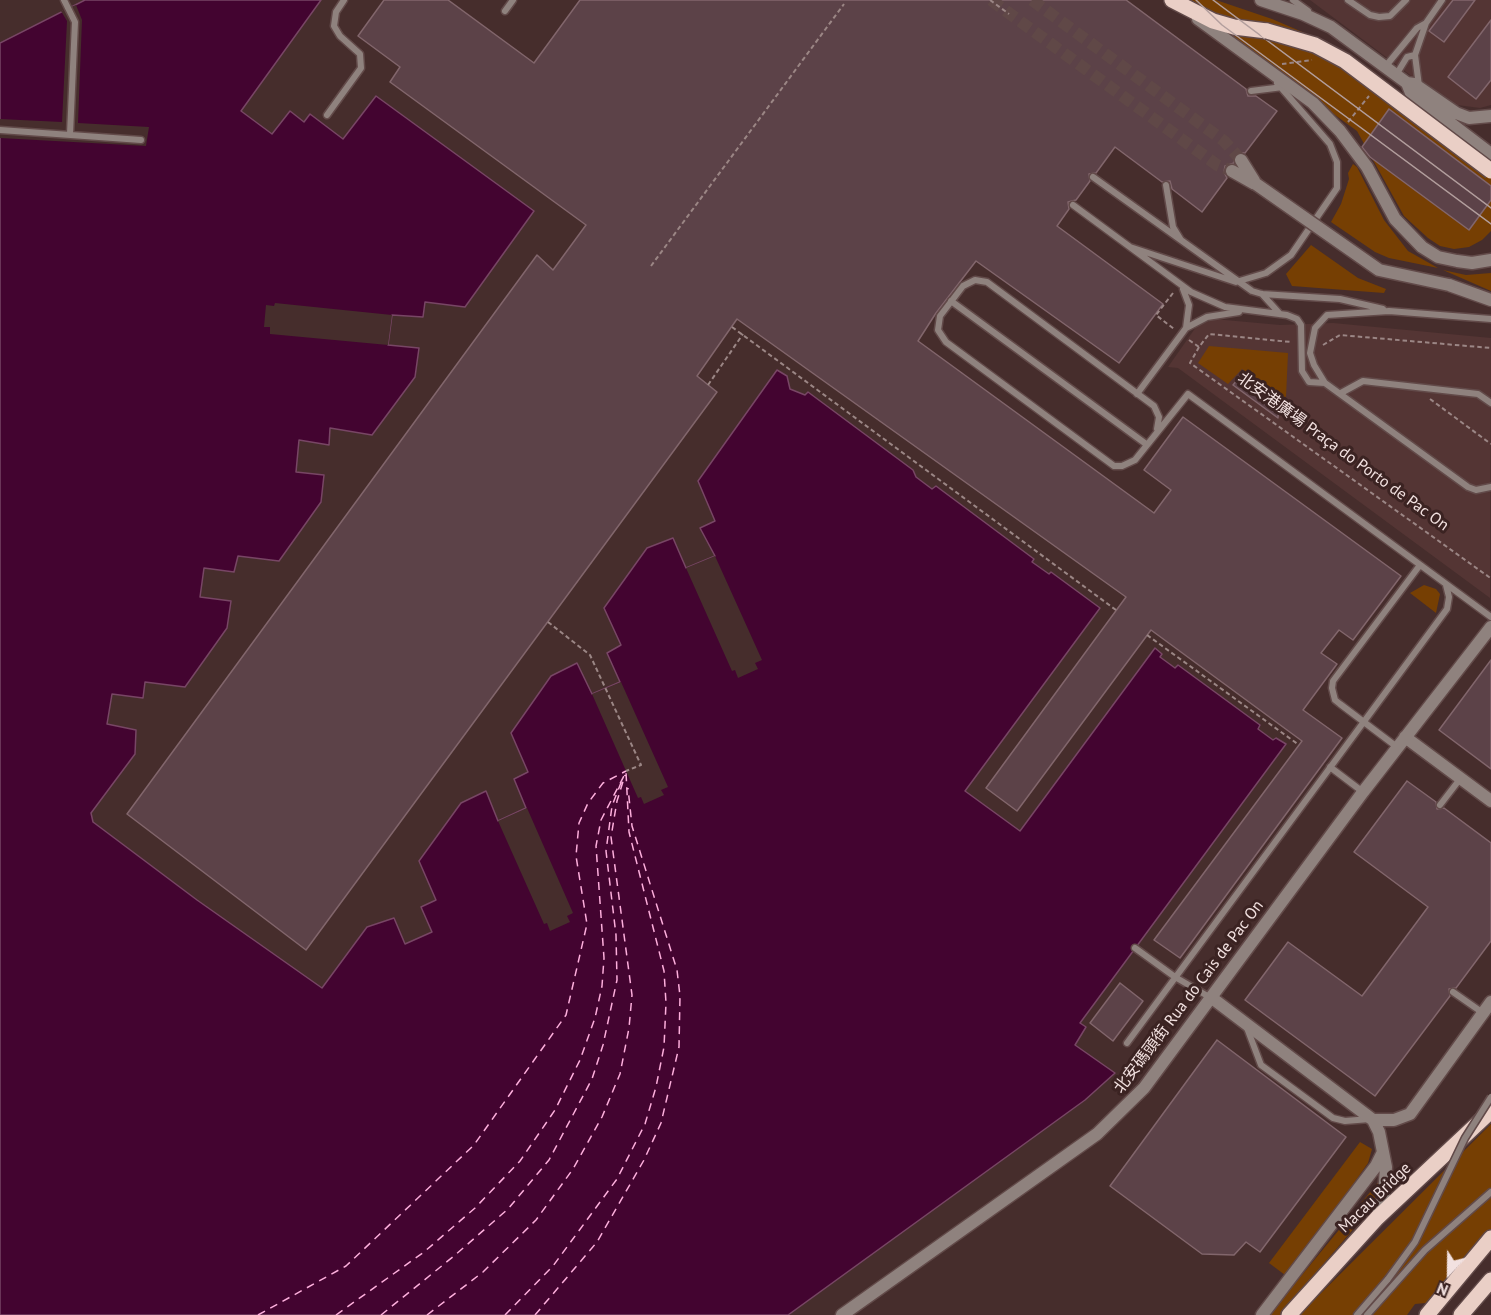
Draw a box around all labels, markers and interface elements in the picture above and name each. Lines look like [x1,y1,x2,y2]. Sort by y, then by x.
street label: 北安港廣場 Praça do Porto de Pac On [1234,369,1452,535]
street label: 北安碼頭街 Rua do Cais de Pac On [1110,897,1268,1097]
street label: Macau Bridge [1335,1159,1415,1237]
north arrow [1419,1243,1479,1303]
text: N [1434,1278,1451,1301]

